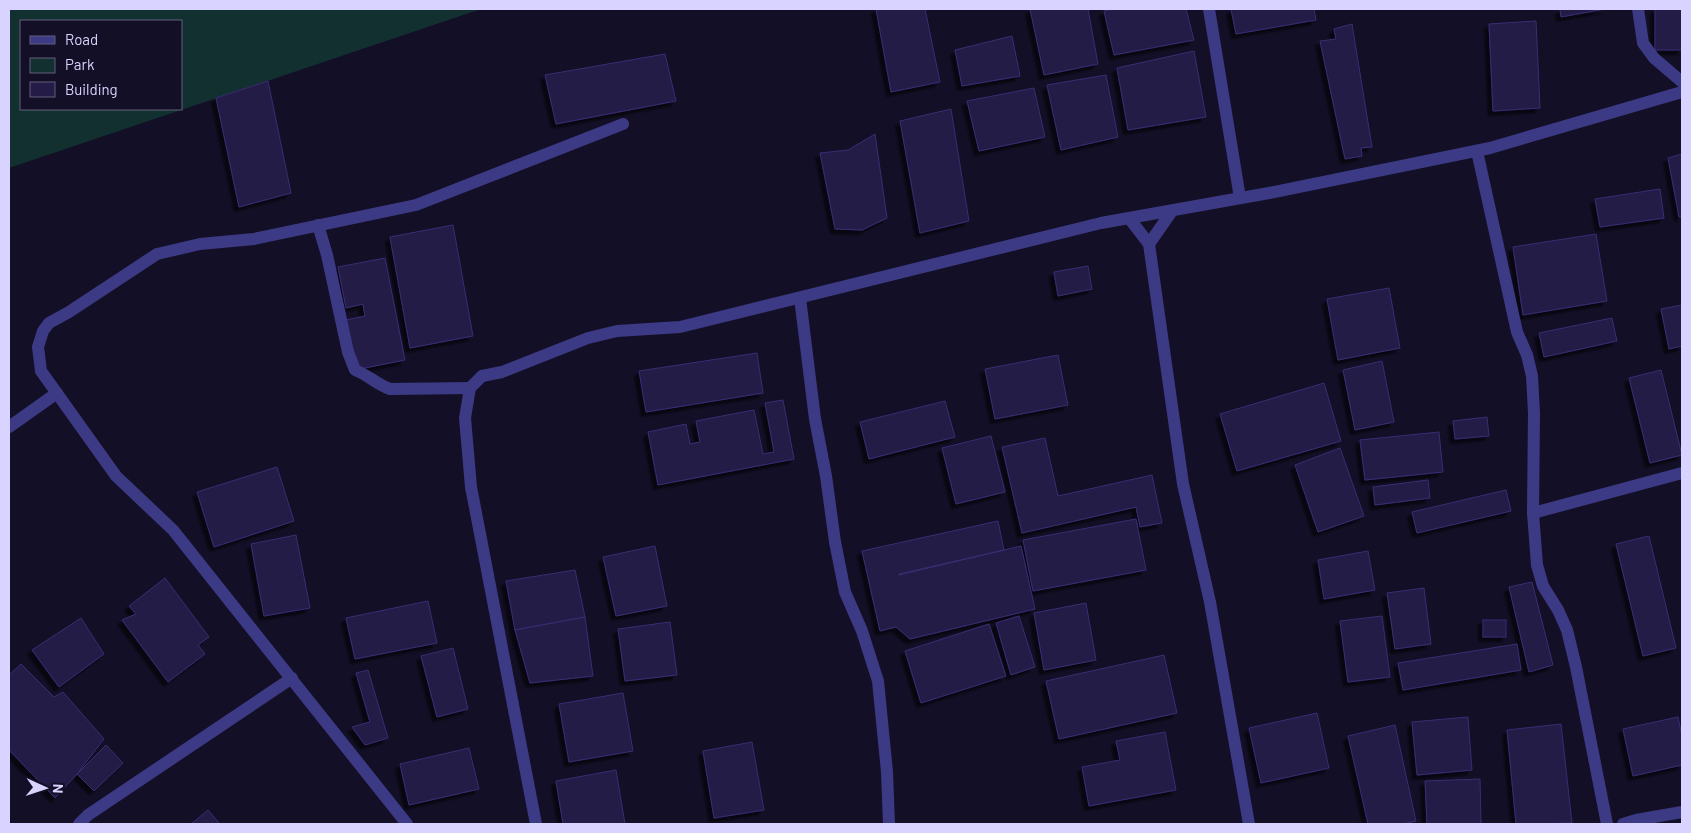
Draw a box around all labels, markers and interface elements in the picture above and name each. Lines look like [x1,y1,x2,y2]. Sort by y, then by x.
legend [20,20,182,110]
text: Road [65,30,98,48]
text: Park [65,55,95,73]
text: Building [65,80,118,98]
north arrow [20,763,70,813]
text: N [50,784,67,794]

